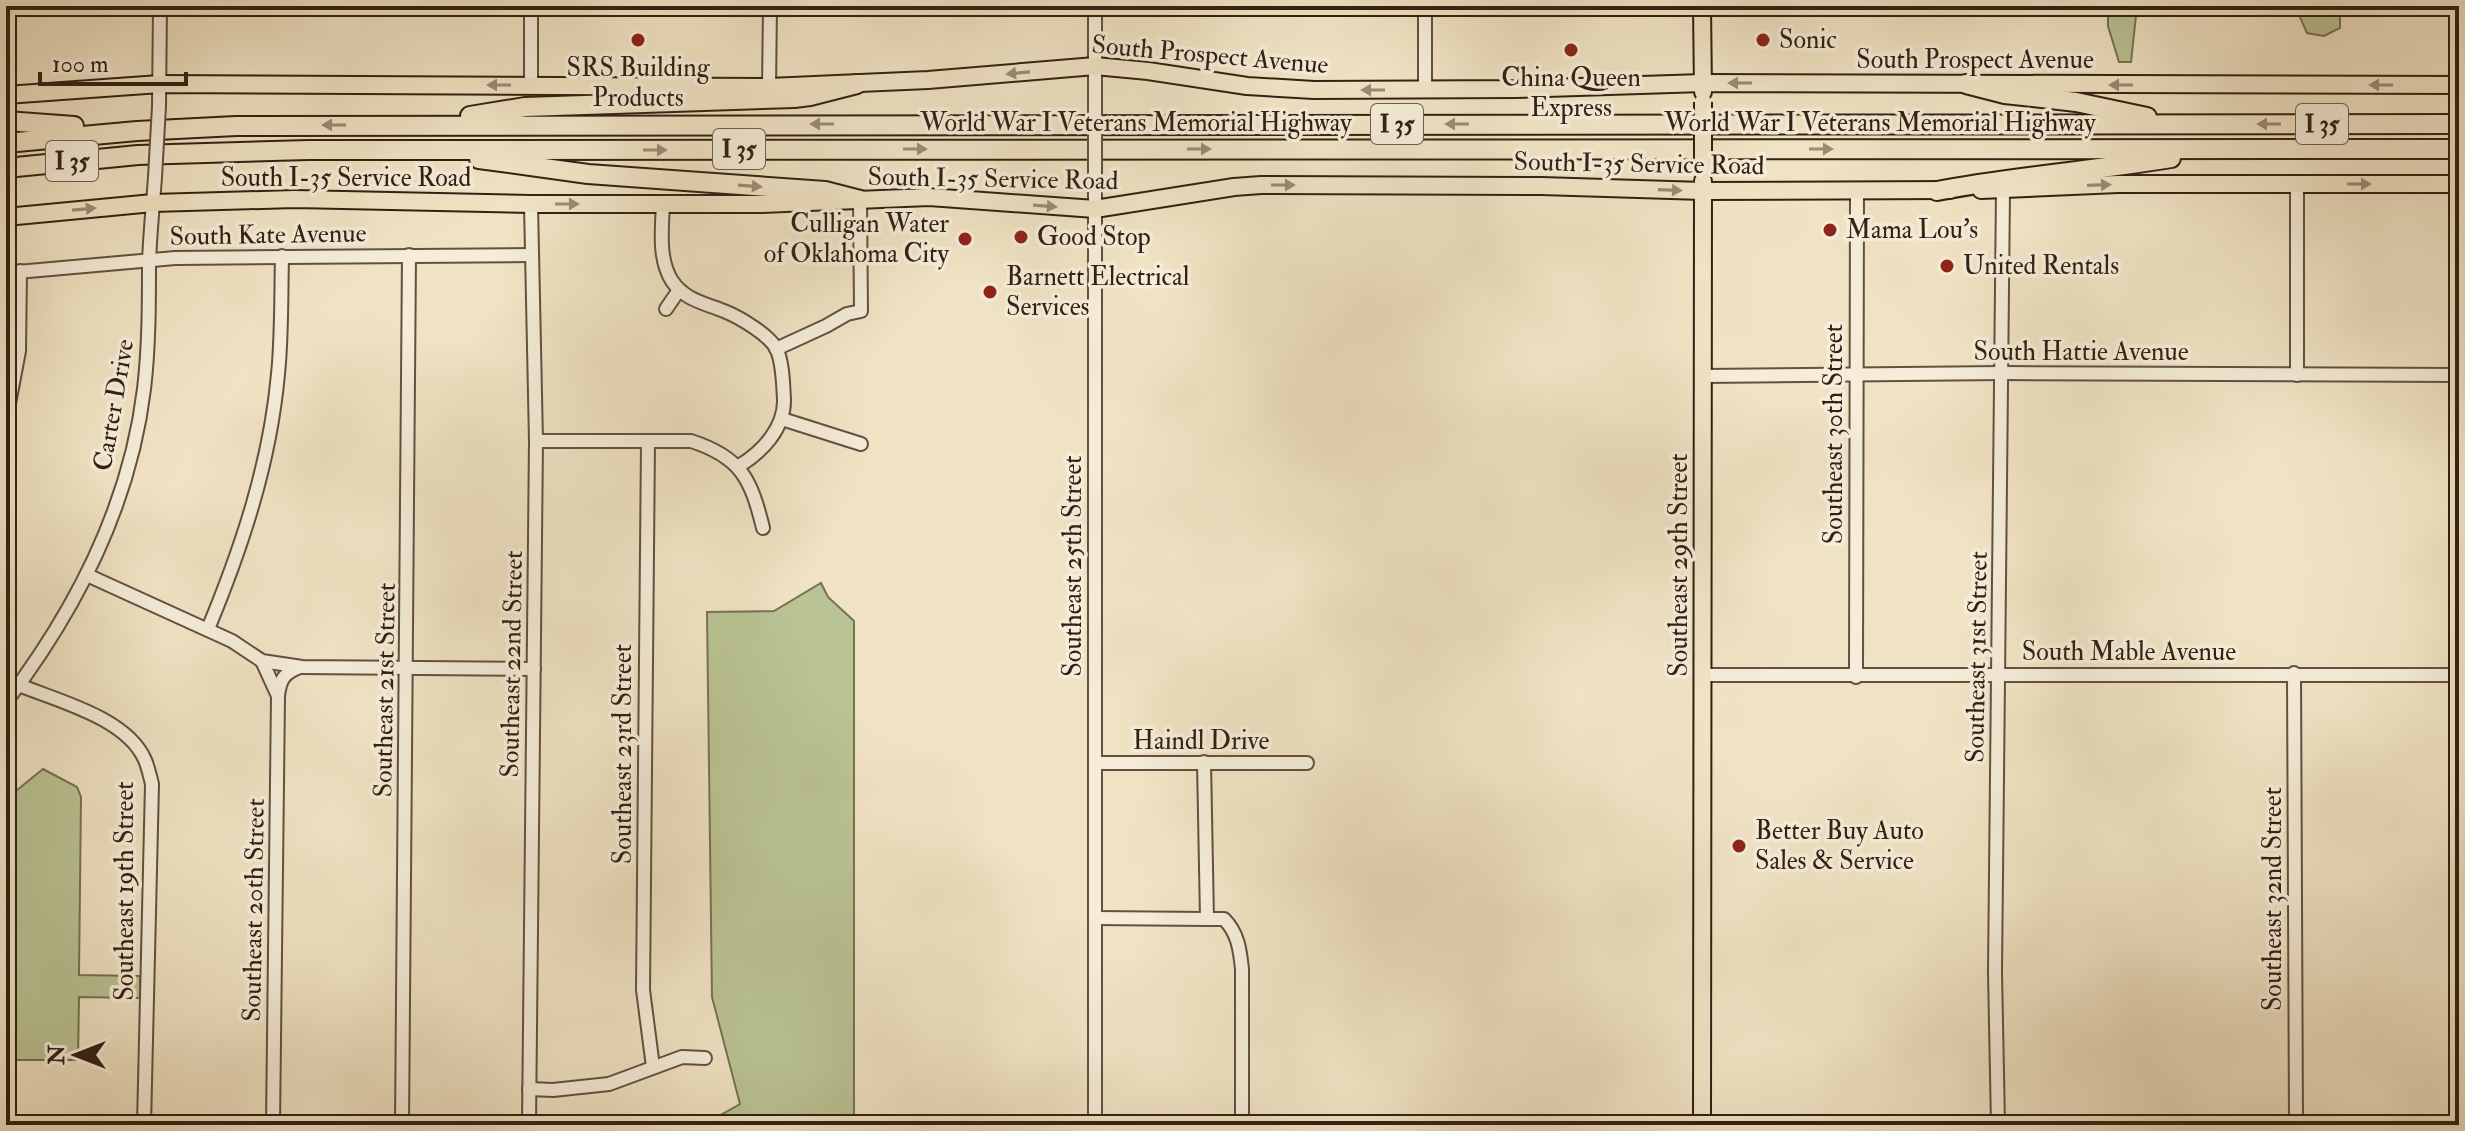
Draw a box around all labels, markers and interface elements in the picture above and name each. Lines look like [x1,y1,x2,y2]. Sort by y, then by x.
place label: Sonic [1779,24,1837,56]
street label: South Prospect Avenue [1090,29,1330,82]
marker: SRS Building Products [629,31,647,49]
marker: Sonic [1754,31,1772,49]
scale bar [40,36,186,86]
marker: China Queen Express [1562,41,1580,59]
street label: South Prospect Avenue [1856,44,2094,77]
text: 100 m [52,49,109,80]
place label: SRS Building Products [567,52,711,114]
place label: China Queen Express [1501,62,1641,125]
one-way arrow [1005,66,1030,79]
one-way arrow [1727,77,1752,90]
one-way arrow [486,79,511,92]
one-way arrow [2108,79,2133,91]
one-way arrow [2368,79,2393,91]
one-way arrow [1360,84,1385,96]
road number: I 35 [1371,104,1423,144]
road number: I 35 [2296,104,2348,144]
street label: World War I Veterans Memorial Highway [919,107,1352,139]
street label: World War I Veterans Memorial Highway [1663,107,2096,139]
one-way arrow [809,118,834,130]
one-way arrow [1444,118,1469,130]
one-way arrow [2256,118,2281,130]
one-way arrow [321,119,346,131]
road number: I 35 [713,129,765,169]
road number: I 35 [46,141,98,181]
one-way arrow [903,143,928,155]
one-way arrow [1187,143,1212,155]
one-way arrow [1809,143,1834,155]
one-way arrow [643,144,668,156]
street label: South I-35 Service Road [1513,146,1765,182]
street label: South I-35 Service Road [867,161,1119,197]
street label: South I-35 Service Road [221,162,472,194]
one-way arrow [2087,178,2112,191]
one-way arrow [2347,178,2372,190]
one-way arrow [1271,179,1296,191]
one-way arrow [738,180,763,193]
one-way arrow [1658,184,1683,197]
one-way arrow [555,198,580,210]
one-way arrow [1033,200,1058,213]
one-way arrow [72,203,97,216]
place label: Culligan Water of Oklahoma City [764,208,950,270]
place label: Mama Lou's [1846,214,1978,246]
street label: South Kate Avenue [169,217,367,253]
place label: Good Stop [1037,221,1151,254]
marker: Mama Lou's [1821,221,1839,239]
marker: Good Stop [1012,228,1030,246]
marker: Culligan Water of Oklahoma City [956,230,974,248]
place label: United Rentals [1963,250,2119,282]
marker: United Rentals [1938,257,1956,275]
place label: Barnett Electrical Services [1006,261,1190,323]
marker: Barnett Electrical Services [981,283,999,301]
street label: Southeast 30th Street [1818,324,1850,544]
street label: Carter Drive [87,336,141,473]
street label: South Hattie Avenue [1973,336,2189,368]
street label: Southeast 29th Street [1663,453,1695,677]
street label: Southeast 25th Street [1057,455,1089,677]
street label: Southeast 22nd Street [494,550,530,778]
street label: Southeast 31st Street [1959,551,1995,763]
street label: Southeast 21st Street [367,582,403,798]
street label: South Mable Avenue [2022,636,2236,668]
street label: Southeast 23rd Street [607,644,639,864]
street label: Haindl Drive [1133,725,1269,757]
street label: Southeast 19th Street [109,781,141,1001]
street label: Southeast 32nd Street [2257,787,2289,1011]
street label: Southeast 20th Street [236,798,272,1022]
place label: Better Buy Auto Sales & Service [1755,815,1924,877]
marker: Better Buy Auto Sales & Service [1730,837,1748,855]
north arrow [36,1015,116,1095]
text: N [43,1045,71,1066]

